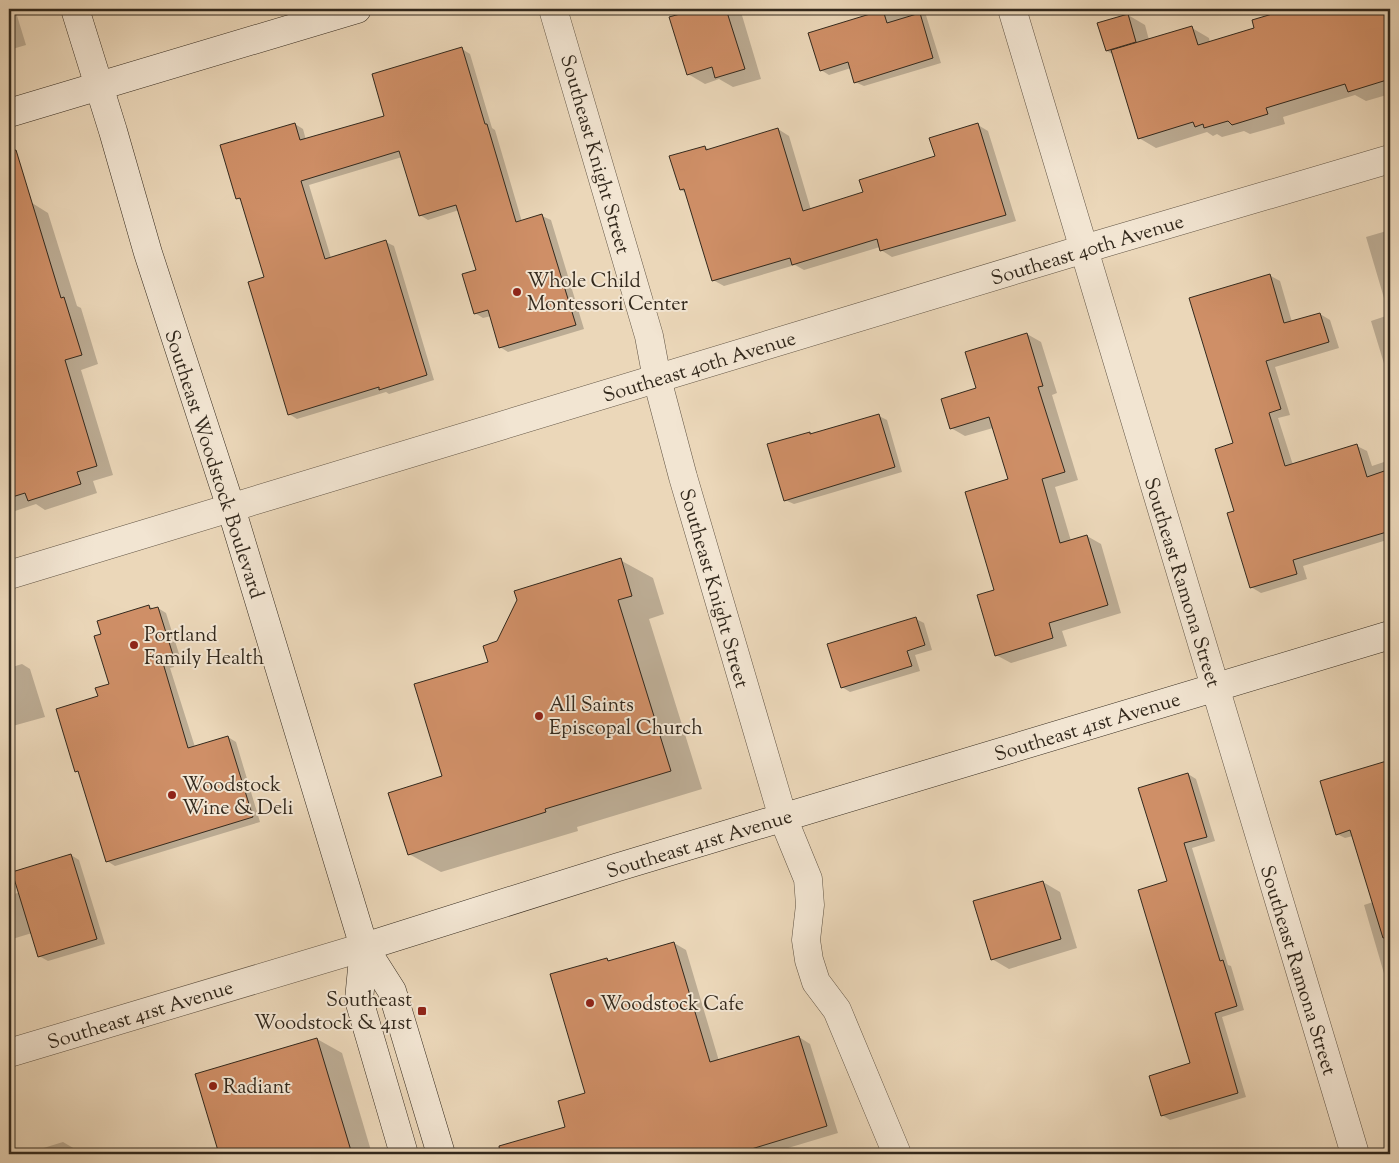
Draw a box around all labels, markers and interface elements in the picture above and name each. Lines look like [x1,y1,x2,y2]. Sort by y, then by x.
street label: Southeast Knight Street [551,52,636,258]
street label: Southeast 40th Avenue [988,208,1188,295]
place label: Whole Child Montessori Center [527,268,689,320]
marker: Whole Child Montessori Center [511,286,523,298]
street label: Southeast 40th Avenue [600,325,800,412]
street label: Southeast Woodstock Boulevard [155,327,270,603]
street label: Southeast Ramona Street [1135,474,1226,691]
street label: Southeast Knight Street [670,486,755,692]
place label: Portland Family Health [144,622,264,674]
marker: Portland Family Health [128,639,140,651]
street label: Southeast 41st Avenue [991,686,1184,770]
place label: All Saints Episcopal Church [549,692,703,744]
marker: All Saints Episcopal Church [533,710,545,722]
place label: Woodstock Wine & Deli [182,772,294,824]
marker: Woodstock Wine & Deli [166,789,178,801]
street label: Southeast 41st Avenue [603,803,796,887]
street label: Southeast Ramona Street [1251,862,1342,1079]
street label: Southeast 41st Avenue [44,974,237,1058]
place label: Southeast Woodstock & 41st [254,987,412,1039]
place label: Woodstock Cafe [600,991,744,1020]
marker: Woodstock Cafe [584,997,596,1009]
marker: Southeast Woodstock & 41st [416,1005,428,1017]
place label: Radiant [223,1074,291,1103]
marker: Radiant [207,1080,219,1092]

